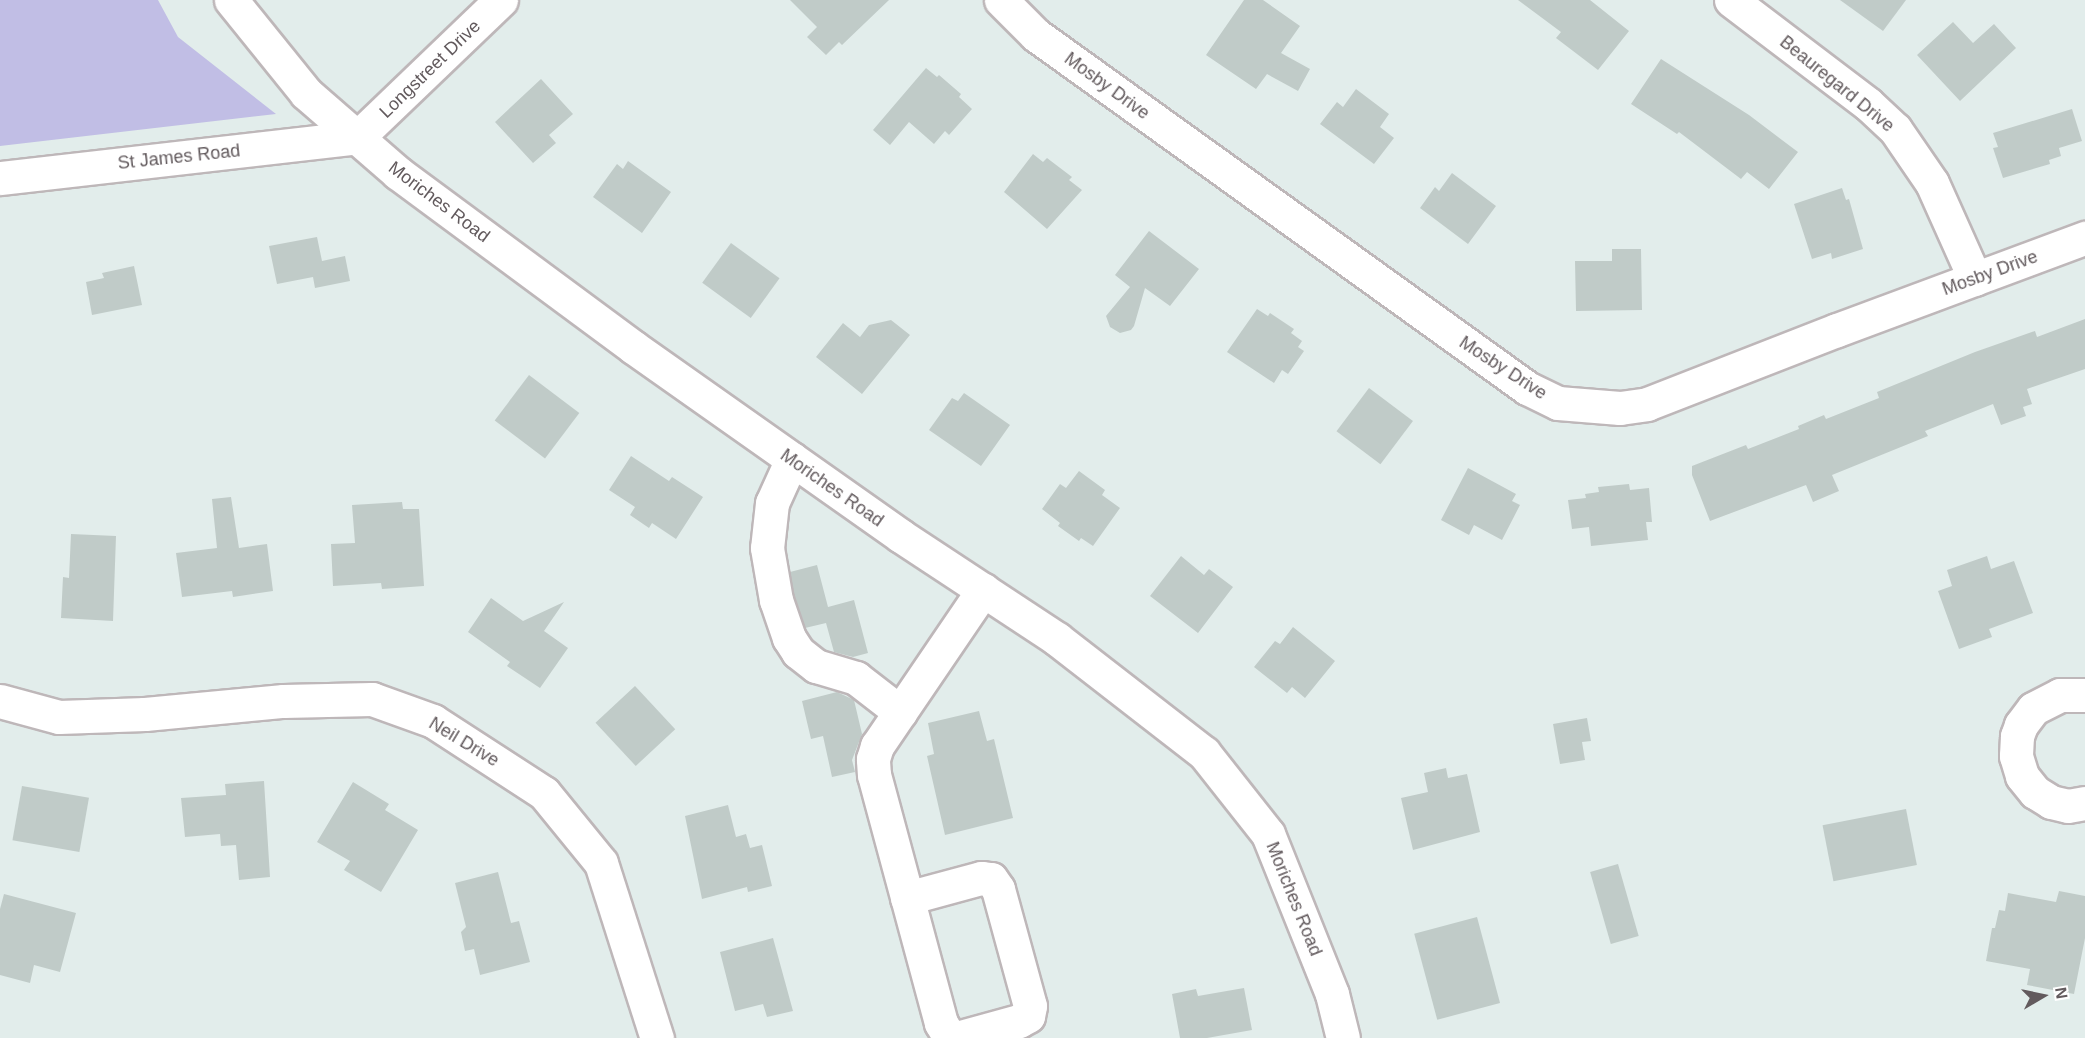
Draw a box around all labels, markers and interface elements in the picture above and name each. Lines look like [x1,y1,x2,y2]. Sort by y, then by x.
street label: Longstreet Drive [375,15,485,123]
street label: Beauregard Drive [1775,31,1899,137]
street label: Mosby Drive [1060,48,1154,124]
street label: St James Road [117,140,241,174]
street label: Moriches Road [384,157,494,247]
street label: Mosby Drive [1939,246,2041,300]
street label: Mosby Drive [1455,332,1551,404]
street label: Moriches Road [776,444,888,532]
street label: Neil Drive [425,713,503,771]
street label: Moriches Road [1261,839,1327,959]
north arrow [2013,966,2073,1026]
text: N [2052,986,2071,1000]

